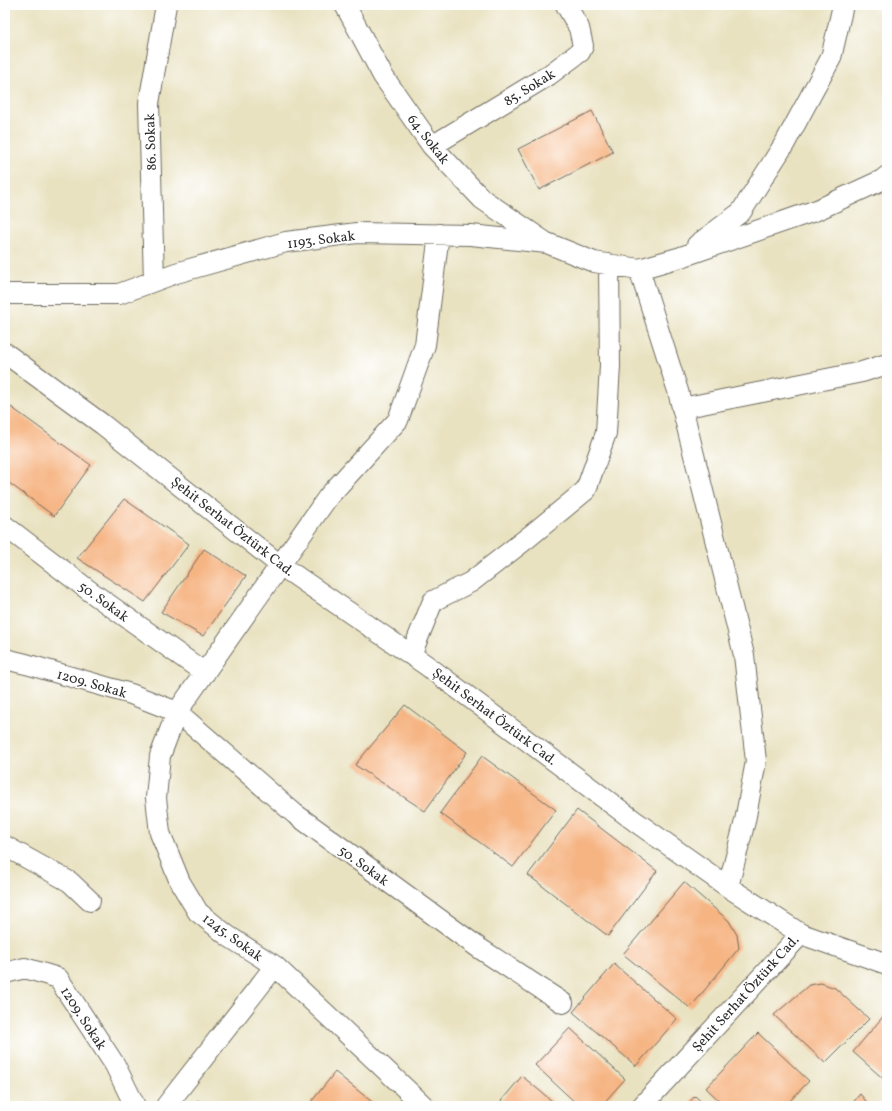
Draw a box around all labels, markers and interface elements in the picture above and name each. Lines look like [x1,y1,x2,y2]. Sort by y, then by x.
street label: 85. Sokak [501,65,559,111]
street label: 64. Sokak [402,111,454,169]
street label: 86. Sokak [141,112,162,171]
street label: 1193. Sokak [286,227,357,254]
street label: Şehit Serhat Öztürk Cad. [167,473,298,581]
street label: 50. Sokak [74,577,133,627]
street label: Şehit Serhat Öztürk Cad. [428,664,560,770]
street label: 1209. Sokak [54,665,129,704]
street label: 50. Sokak [334,841,393,891]
street label: 1245. Sokak [198,910,267,967]
street label: Şehit Serhat Öztürk Cad. [688,931,804,1057]
street label: 1209. Sokak [55,983,111,1054]

